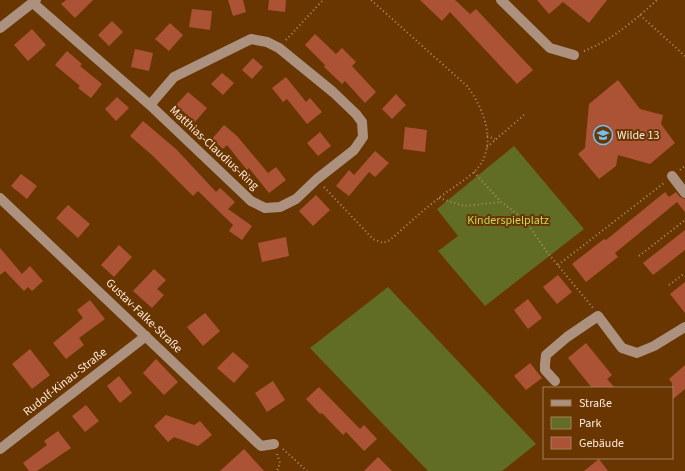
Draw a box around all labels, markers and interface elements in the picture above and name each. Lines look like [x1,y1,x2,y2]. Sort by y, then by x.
street label: Matthias-Claudius-Ring [165,102,263,194]
school or university icon: Wilde 13 [592,124,614,146]
place label: Wilde 13 [617,127,659,144]
park label: Kinderspielplatz [467,212,549,229]
street label: Gustav-Falke-Straße [102,275,186,357]
street label: Rudolf-Kinau-Straße [19,344,111,420]
legend [543,387,673,459]
text: Straße [579,395,612,412]
text: Park [579,415,601,432]
text: Gebäude [579,435,624,452]

